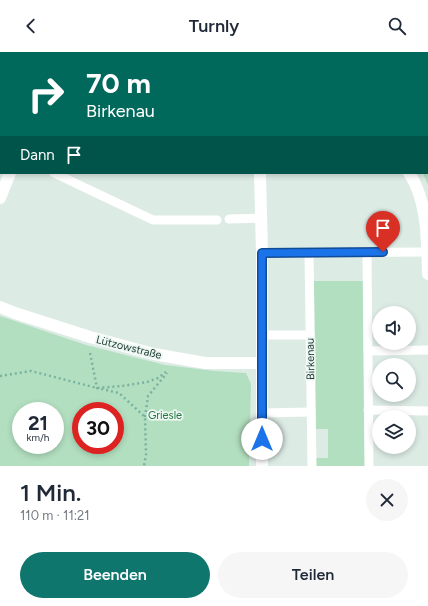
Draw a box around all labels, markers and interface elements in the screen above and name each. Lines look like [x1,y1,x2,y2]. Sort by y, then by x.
icon: back [20,15,42,37]
text: Turnly [189,15,239,37]
icon: search [386,15,408,37]
text: 70 m [86,66,151,100]
icon: right [20,68,72,120]
text: Birkenau [86,100,155,122]
icon: arrive [63,144,85,166]
text: Dann [20,146,55,164]
pin [366,211,400,252]
icon: arrive [372,217,394,239]
map controls [372,306,416,454]
button: sound [372,306,416,350]
street label: Lützowstraße [95,333,163,362]
street label: Birkenau [304,338,317,380]
button: search [372,358,416,402]
speed limit sign: 30 [72,402,124,454]
park label: Griesle [148,409,182,422]
button: layers [372,410,416,454]
text: 21 [28,411,48,435]
position arrow [241,418,283,460]
text: km/h [27,431,49,444]
text: 1 Min. [20,478,81,507]
button: close [366,479,408,521]
text: 110 m · 11:21 [20,508,90,523]
button: Beenden [20,552,210,598]
button: Teilen [218,552,408,598]

